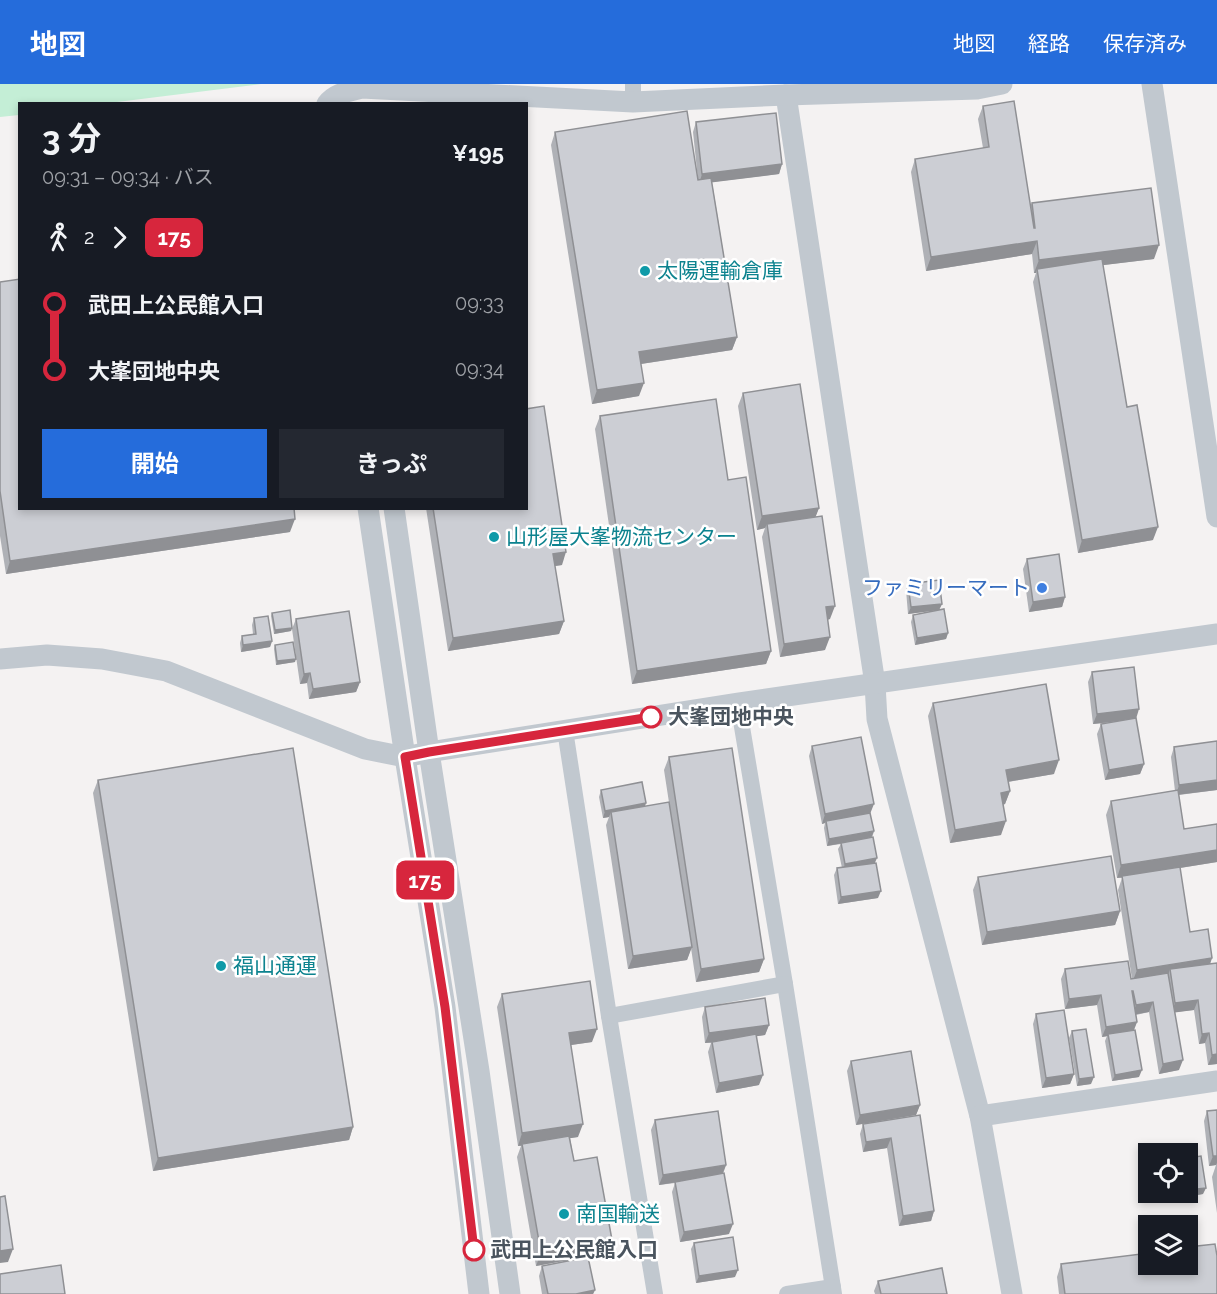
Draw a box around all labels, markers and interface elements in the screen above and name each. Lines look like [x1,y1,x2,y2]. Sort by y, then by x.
text: 地図 [30,28,86,61]
text: 地図 [953,31,995,56]
text: 経路 [1028,31,1070,56]
text: 保存済み [1103,31,1187,56]
text: 3 分 [42,119,101,158]
text: ¥195 [452,140,504,166]
text: 09:31 – 09:34 · バス [42,165,214,189]
icon: walk [42,221,75,254]
icon: forward [103,221,136,254]
text: 2 [84,225,94,249]
text: 175 [157,225,191,250]
place label: 太陽運輸倉庫 [657,258,783,283]
marker: 太陽運輸倉庫 [638,264,652,278]
text: 09:33 [455,291,504,315]
text: 武田上公民館入口 [88,292,264,318]
text: 09:34 [455,357,504,381]
text: 大峯団地中央 [88,358,220,384]
button: 開始 [42,429,267,498]
button: きっぷ [279,429,504,498]
place label: 山形屋大峯物流センター [506,524,737,549]
marker: 山形屋大峯物流センター [487,530,501,544]
place label: ファミリーマート [862,575,1030,600]
marker: ファミリーマート [1035,581,1049,595]
place label: 大峯団地中央 [668,704,794,729]
marker: 大峯団地中央 [640,706,662,728]
line badge: 175 [390,860,460,900]
text: 175 [408,868,442,893]
place label: 福山通運 [233,953,317,978]
marker: 福山通運 [214,959,228,973]
map controls [1138,1143,1198,1275]
button: locate [1138,1143,1198,1203]
place label: 南国輸送 [576,1201,660,1226]
marker: 南国輸送 [557,1207,571,1221]
button: layers [1138,1215,1198,1275]
place label: 武田上公民館入口 [490,1237,658,1262]
marker: 武田上公民館入口 [463,1239,485,1261]

